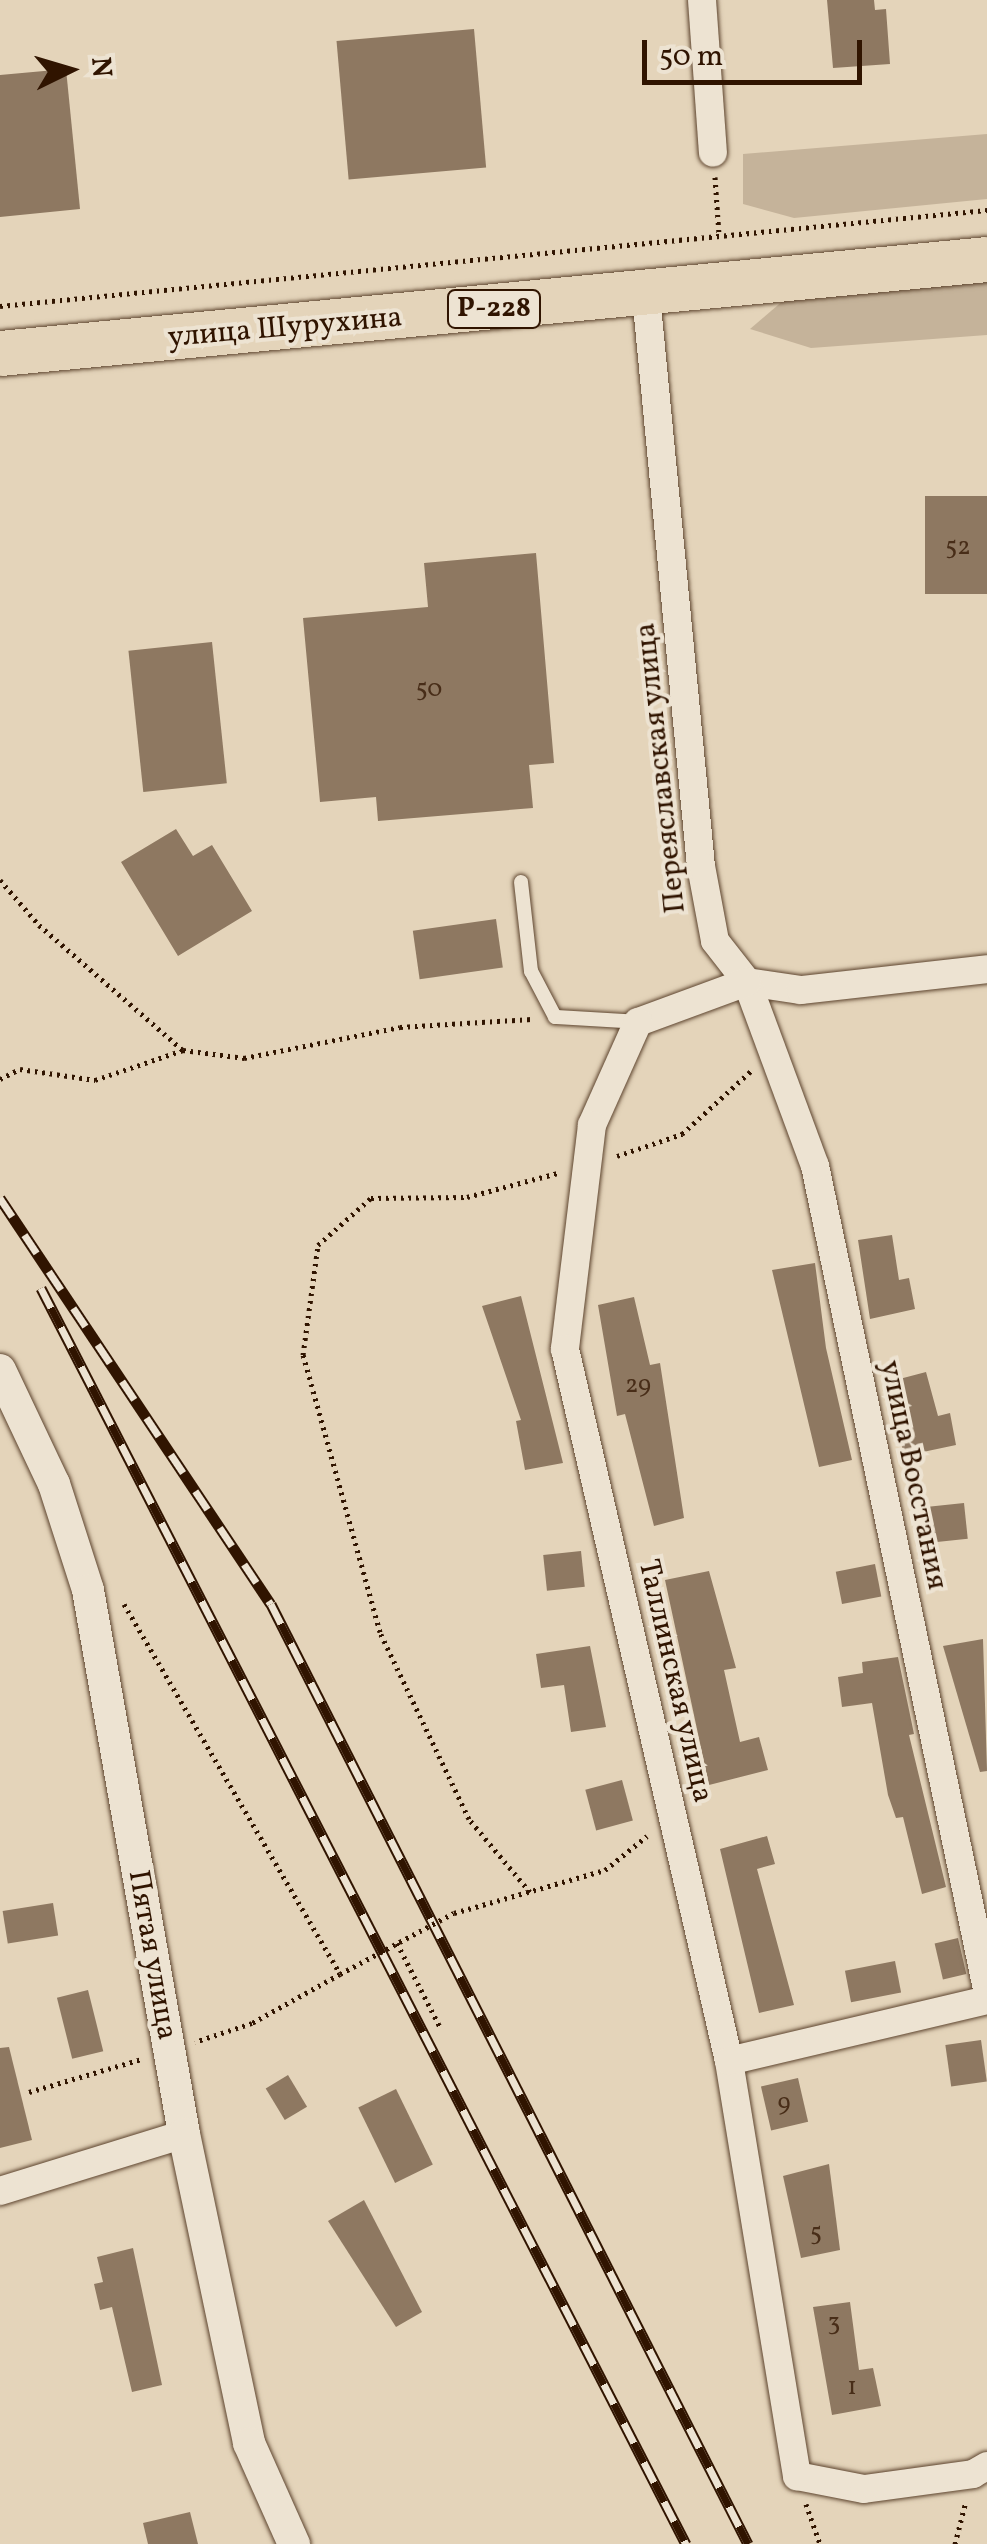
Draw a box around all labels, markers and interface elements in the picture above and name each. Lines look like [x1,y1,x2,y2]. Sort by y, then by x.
north arrow [20,20,120,120]
scale bar [647,20,867,82]
text: 50 m [659,36,723,78]
text: N [80,56,121,79]
road number: Р-228 [446,286,542,332]
street label: улица Шурухина [166,300,404,356]
house number: 52 [945,533,971,563]
street label: Переяславская улица [628,620,694,916]
house number: 50 [416,675,442,705]
street label: улица Восстания [871,1357,955,1593]
house number: 29 [625,1371,651,1401]
street label: Таллинская улица [629,1555,721,1807]
street label: Пятая улица [119,1867,185,2043]
house number: 9 [778,2089,790,2119]
house number: 5 [810,2219,822,2249]
house number: 3 [828,2309,840,2339]
house number: 1 [847,2373,857,2403]

